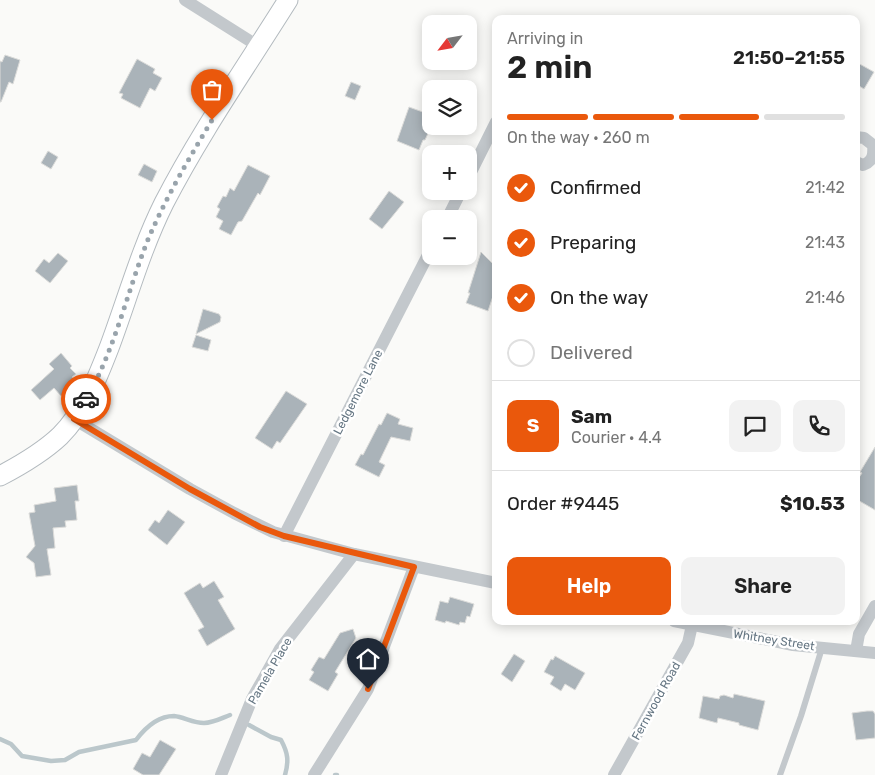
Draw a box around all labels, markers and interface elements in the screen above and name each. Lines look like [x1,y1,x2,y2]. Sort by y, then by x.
north arrow [422,15,478,70]
map controls [422,15,477,265]
text: Arriving in [507,29,583,48]
text: 21:50–21:55 [733,46,845,69]
text: 2 min [507,48,592,86]
pin [191,69,233,120]
icon: bag [198,76,226,104]
button: layers [422,80,477,135]
text: On the way · 260 m [507,128,650,147]
button: + [422,145,477,200]
icon: check [507,174,535,202]
text: Confirmed [550,176,641,199]
text: 21:42 [805,178,845,197]
button: − [422,210,477,265]
icon: check [507,229,535,257]
text: Preparing [550,231,636,254]
text: 21:43 [805,233,845,252]
icon: check [507,284,535,312]
text: On the way [550,286,648,309]
text: 21:46 [805,288,845,307]
text: Delivered [550,341,633,364]
street label: Ledgemore Lane [331,347,386,437]
courier [61,374,111,424]
icon: car [72,385,100,413]
button: chat [729,400,781,452]
button: phone [793,400,845,452]
text: Sam [571,405,612,428]
text: S [527,414,539,437]
text: Courier · 4.4 [571,428,662,447]
text: Order #9445 [507,492,619,515]
text: $10.53 [780,492,845,515]
button: Help [507,557,671,615]
button: Share [681,557,845,615]
street label: Whitney Street [732,627,816,653]
street label: Pamela Place [245,635,295,707]
pin [347,638,389,689]
icon: home [354,645,382,673]
street label: Fernwood Road [629,660,683,742]

